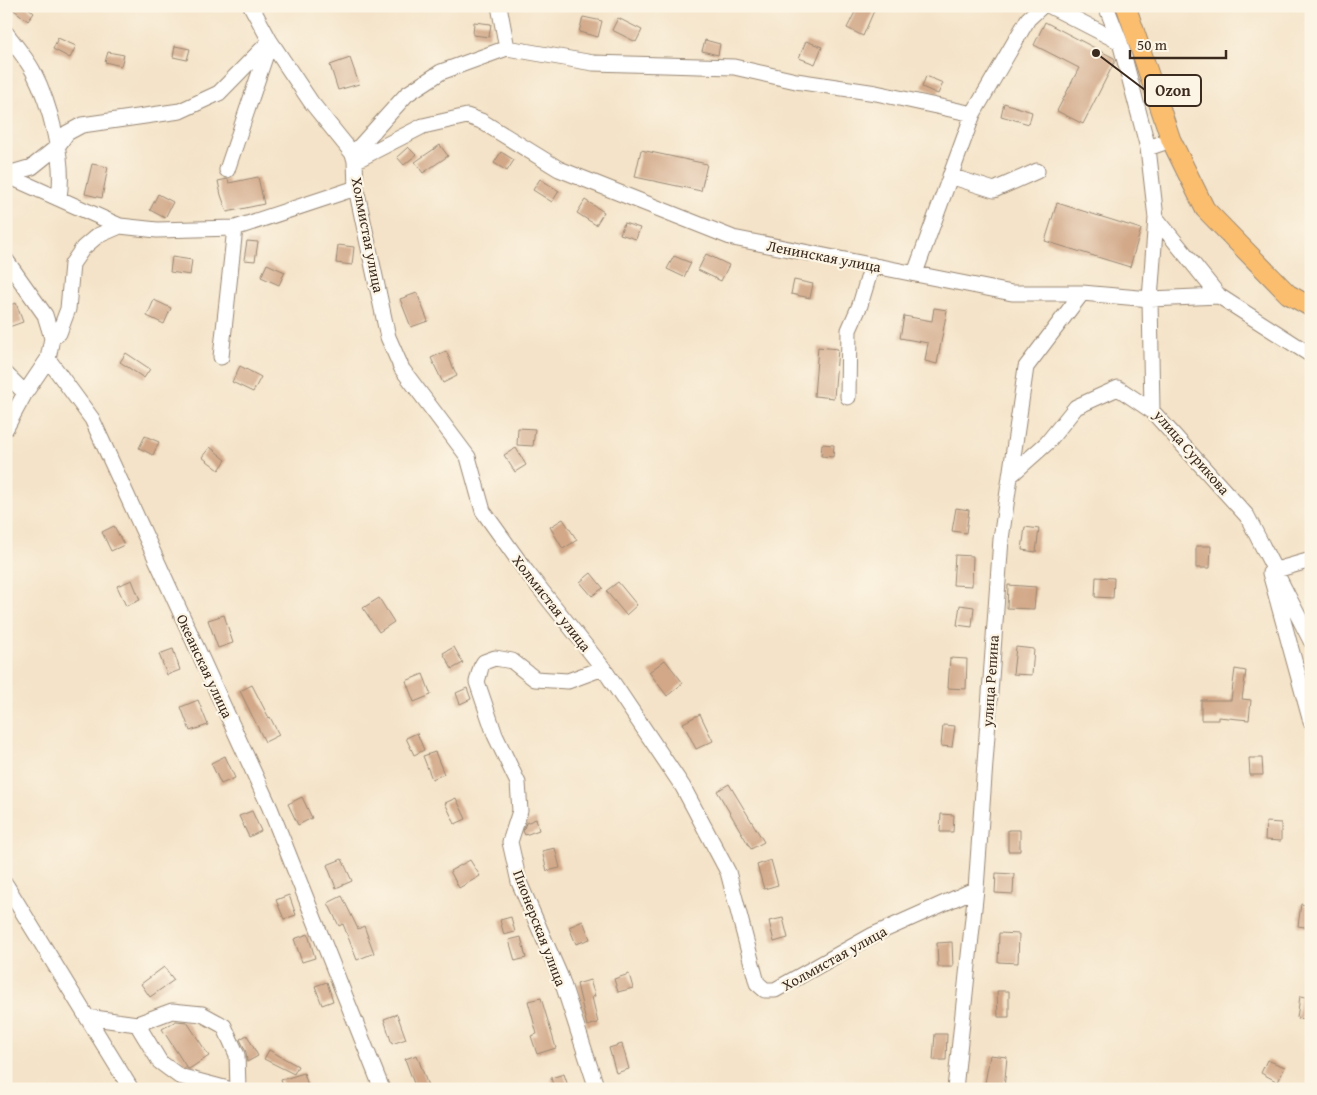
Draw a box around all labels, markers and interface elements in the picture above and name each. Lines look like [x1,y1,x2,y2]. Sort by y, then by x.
scale bar [1130,28,1226,60]
text: 50 m [1137,34,1168,55]
callout: Ozon [1145,75,1201,106]
text: Ozon [1155,78,1191,102]
street label: Холмистая улица [347,175,390,295]
street label: Ленинская улица [765,235,884,278]
street label: улица Сурикова [1148,404,1235,500]
street label: Холмистая улица [508,550,597,656]
street label: Океанская улица [172,610,239,722]
street label: улица Репина [976,633,1004,729]
street label: Пионерская улица [508,867,572,990]
street label: Холмистая улица [778,920,891,996]

